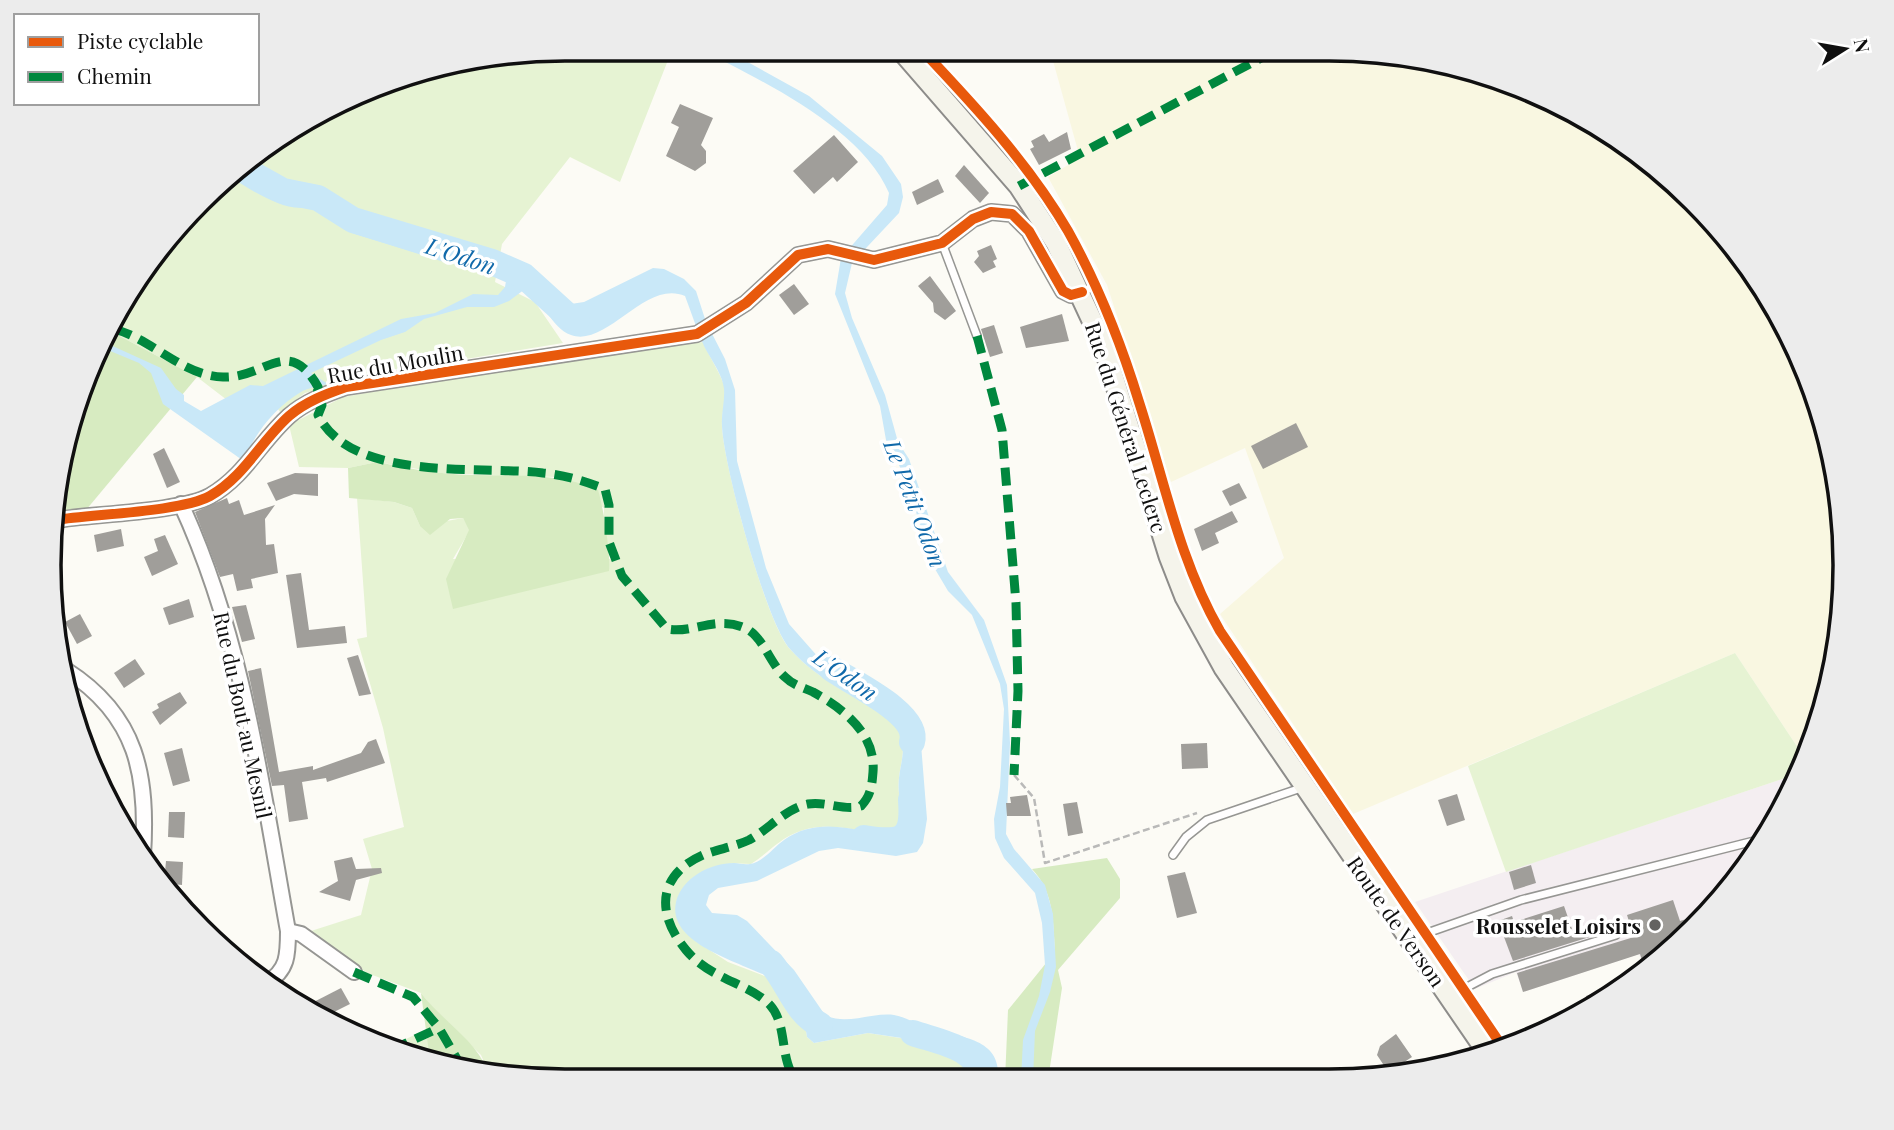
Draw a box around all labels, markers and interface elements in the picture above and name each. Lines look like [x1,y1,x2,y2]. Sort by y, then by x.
legend [14,14,259,105]
north arrow [1810,14,1880,84]
text: Piste cyclable [77,26,203,54]
text: N [1849,36,1877,55]
text: Chemin [77,61,152,89]
water label: L'Odon [421,229,500,281]
street label: Rue du Général Leclerc [1080,318,1174,536]
street label: Rue du Moulin [325,337,466,389]
water label: Le Petit Odon [877,434,955,571]
street label: Rue du Bout au Mesnil [208,609,280,821]
water label: L'Odon [807,640,884,707]
street label: Route de Verson [1342,850,1453,992]
place label: Rousselet Loisirs [1476,911,1641,939]
marker: Rousselet Loisirs [1647,917,1663,933]

